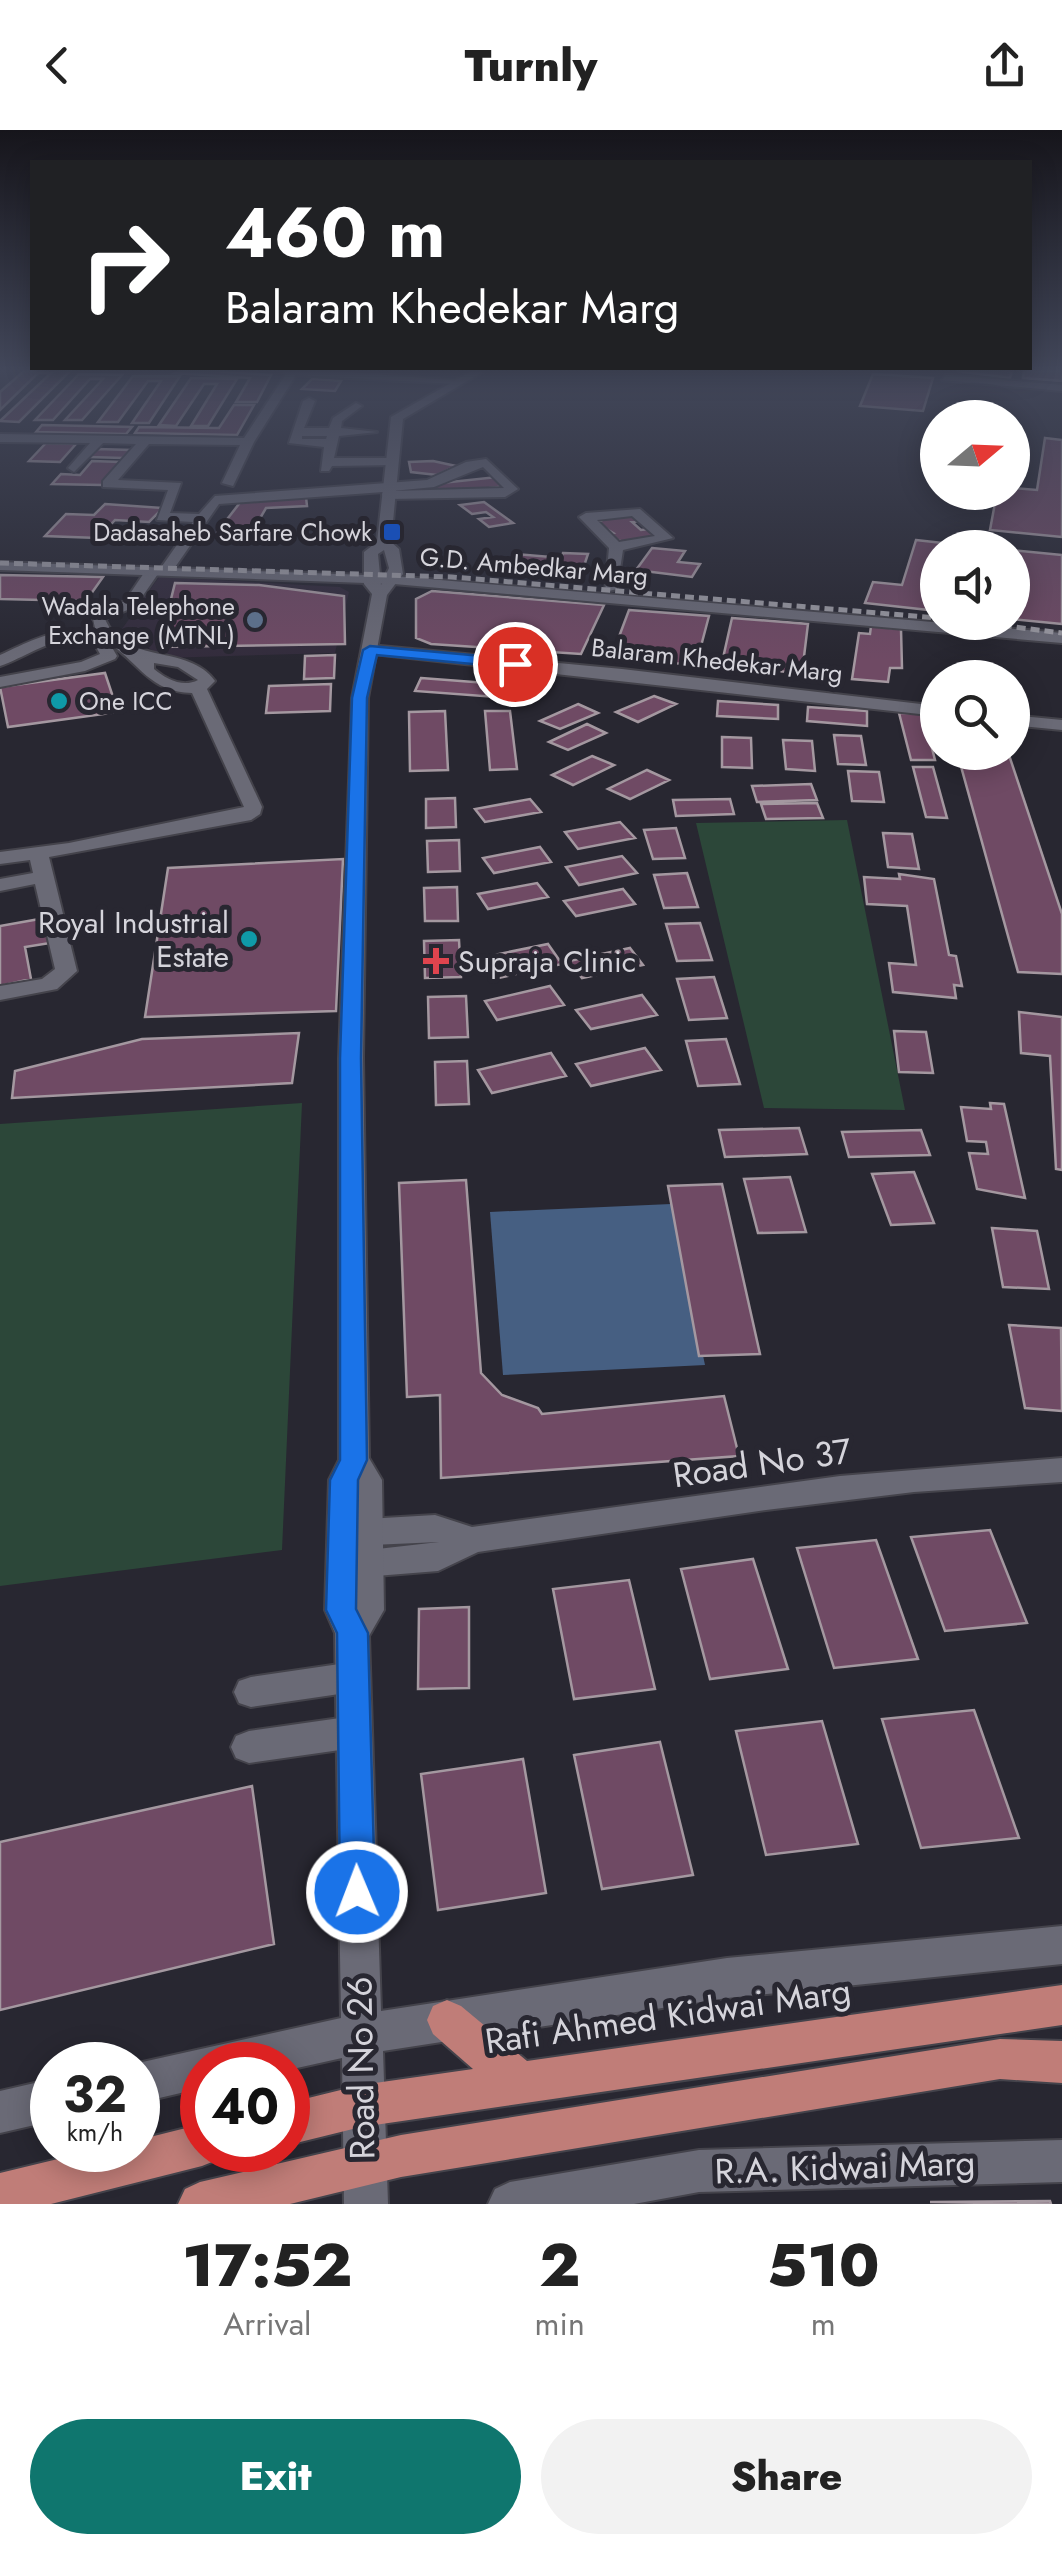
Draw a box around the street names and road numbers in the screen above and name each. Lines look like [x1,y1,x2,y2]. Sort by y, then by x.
street label: G.D. Ambedkar Marg [419,538,649,594]
street label: Balaram Khedekar Marg [590,629,844,691]
street label: Road No 37 [670,1426,855,1500]
street label: Rafi Ahmed Kidwai Marg [482,1966,854,2066]
street label: Road No 26 [334,1976,388,2160]
street label: R.A. Kidwai Marg [714,2137,976,2197]

